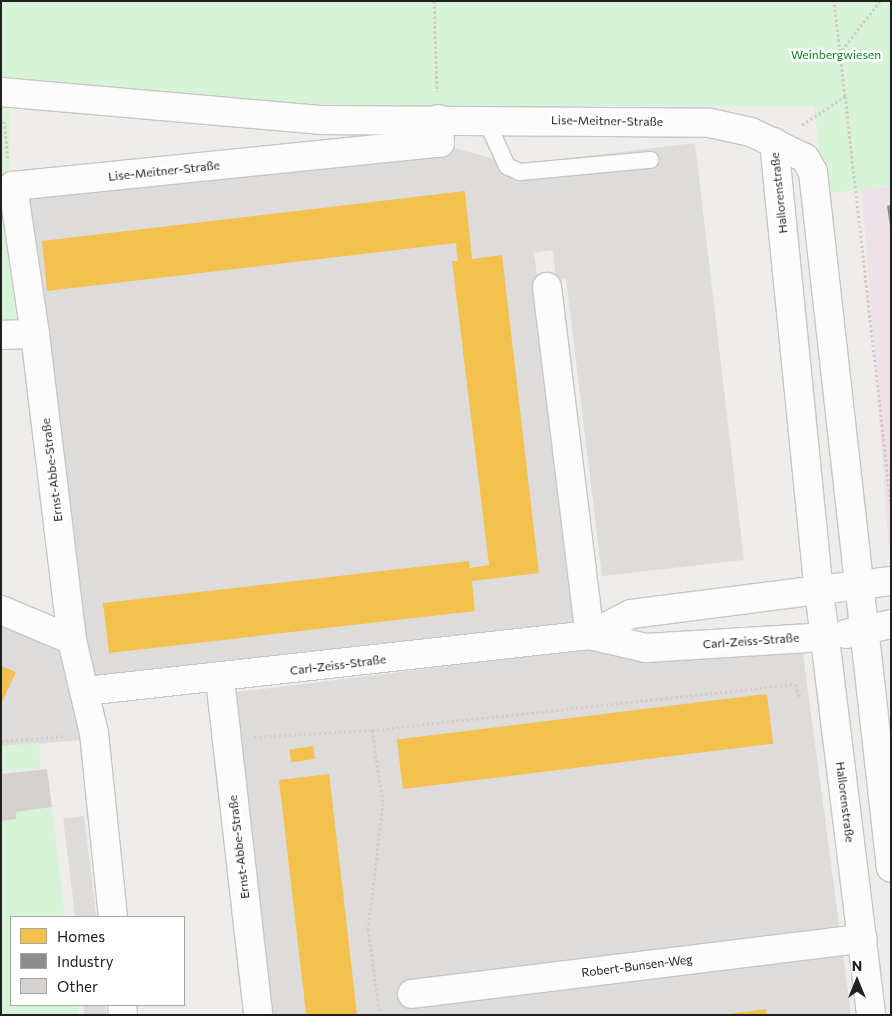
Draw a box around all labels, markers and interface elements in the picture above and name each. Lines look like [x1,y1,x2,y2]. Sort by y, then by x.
park label: Weinbergwiesen [791,48,881,62]
street label: Lise-Meitner-Straße [551,113,663,129]
street label: Hallorenstraße [768,152,790,234]
street label: Lise-Meitner-Straße [108,158,220,184]
street label: Ernst-Abbe-Straße [39,417,65,523]
street label: Carl-Zeiss-Straße [702,630,800,652]
street label: Carl-Zeiss-Straße [289,652,387,678]
street label: Hallorenstraße [833,761,857,843]
street label: Ernst-Abbe-Straße [226,794,252,900]
legend [10,916,185,1006]
text: Homes [57,927,105,945]
text: Industry [57,952,114,970]
street label: Robert-Bunsen-Weg [581,952,693,980]
north arrow [832,956,882,1006]
text: N [852,957,862,974]
text: Other [57,977,98,995]

